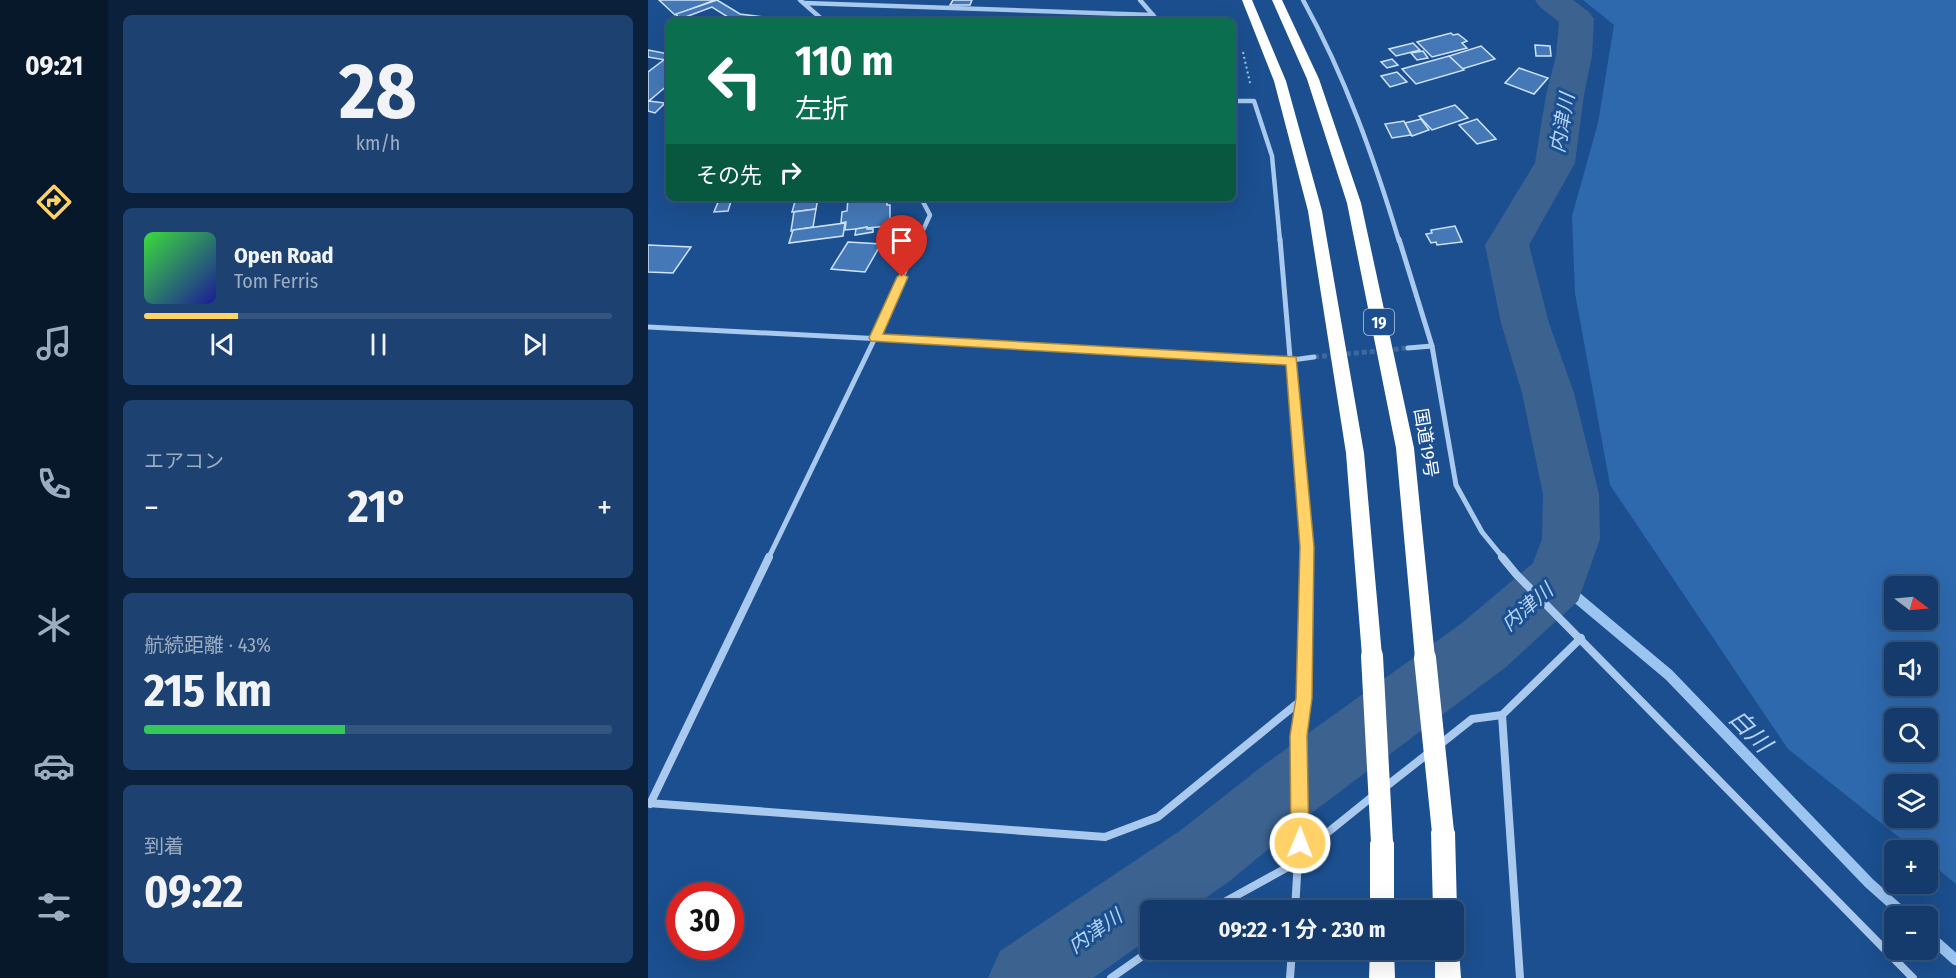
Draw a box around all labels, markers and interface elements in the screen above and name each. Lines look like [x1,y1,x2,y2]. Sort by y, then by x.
text: 110 m [795,36,894,86]
icon: left [696,42,774,120]
text: 28 [339,45,417,139]
text: 09:21 [25,50,83,82]
water label: 内津川 [1545,89,1579,155]
text: 左折 [795,93,849,125]
text: km/h [356,131,400,155]
icon: right [774,156,807,189]
text: その先 [696,162,762,189]
icon: directions [33,181,75,223]
pin [876,215,927,277]
icon: arrive [885,224,918,257]
text: Open Road [234,242,334,269]
text: Tom Ferris [234,269,318,293]
road number: 19 [1364,309,1394,335]
icon: music [33,322,75,364]
icon: previous [206,328,239,361]
icon: pause [362,328,395,361]
icon: next [518,328,551,361]
street label: 国道19号 [1410,407,1442,479]
text: エアコン [144,449,224,473]
icon: phone [33,463,75,505]
text: 21° [348,480,408,534]
text: − [144,488,159,528]
text: + [597,488,612,528]
north arrow [1884,576,1938,630]
map controls [1884,576,1938,960]
water label: 内津川 [1496,577,1559,636]
icon: climate [33,604,75,646]
text: 航続距離 · 43% [144,633,271,657]
button: sound [1884,642,1938,696]
text: 215 km [144,664,272,718]
water label: 白川 [1723,704,1779,760]
button: search [1884,708,1938,762]
icon: car [33,745,75,787]
button: layers [1884,774,1938,828]
position arrow [1268,811,1332,875]
text: 到着 [144,834,184,858]
button: + [1884,840,1938,894]
text: 09:22 [144,865,243,919]
speed limit sign: 30 [666,882,744,960]
icon: filters [33,886,75,928]
water label: 内津川 [1064,903,1128,958]
button: − [1884,906,1938,960]
text: 09:22 · 1 分 · 230 m [1219,916,1385,943]

